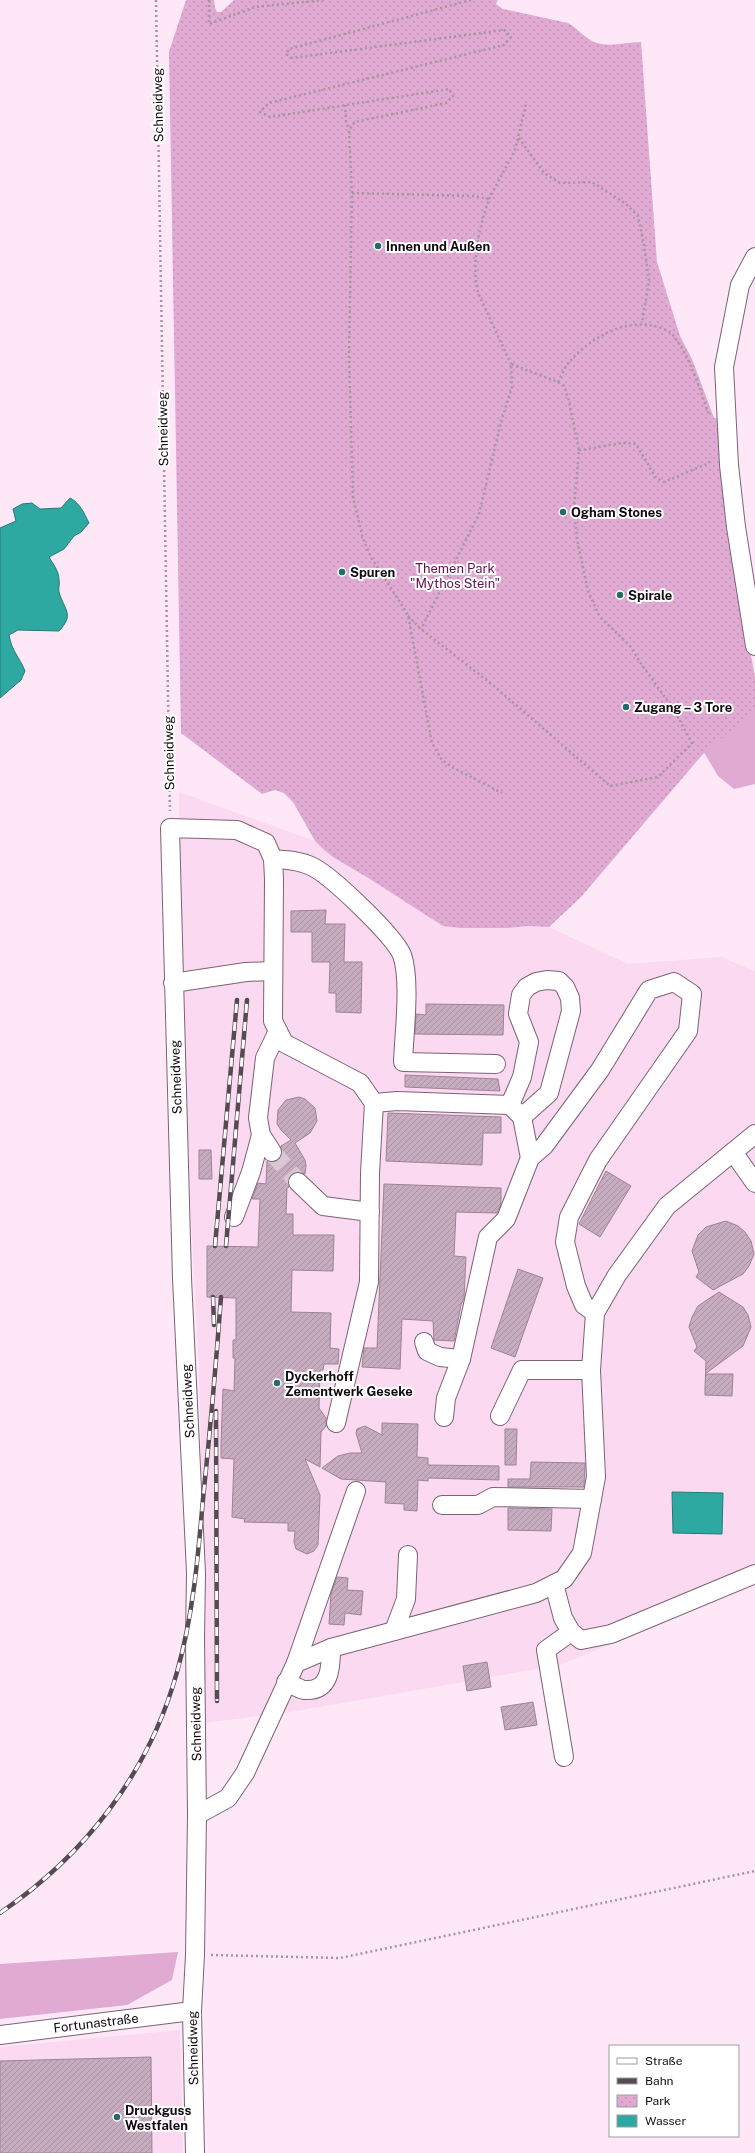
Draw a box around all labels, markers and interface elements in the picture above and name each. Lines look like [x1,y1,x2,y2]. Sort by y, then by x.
street label: Schneidweg [150,68,166,142]
place label: Innen und Außen [386,239,490,254]
marker: Innen und Außen [373,241,383,251]
street label: Schneidweg [155,392,171,466]
place label: Ogham Stones [571,505,662,520]
marker: Ogham Stones [558,507,568,517]
park label: Themen Park "Mythos Stein" [410,561,500,591]
place label: Spuren [350,565,395,580]
marker: Spuren [337,567,347,577]
place label: Spirale [628,588,672,603]
marker: Spirale [615,590,625,600]
place label: Zugang – 3 Tore [634,700,732,715]
marker: Zugang – 3 Tore [621,702,631,712]
street label: Schneidweg [161,716,177,790]
street label: Schneidweg [167,1040,185,1114]
street label: Schneidweg [179,1363,197,1439]
place label: Dyckerhoff Zementwerk Geseke [285,1369,413,1399]
marker: Dyckerhoff Zementwerk Geseke [272,1378,282,1388]
street label: Schneidweg [188,1687,204,1761]
street label: Fortunastraße [53,2010,139,2036]
street label: Schneidweg [185,2011,201,2085]
legend [609,2045,739,2137]
text: Straße [645,2054,683,2068]
text: Bahn [645,2074,674,2088]
text: Park [645,2094,671,2108]
place label: Druckguss Westfalen [125,2103,191,2133]
marker: Druckguss Westfalen [112,2112,122,2122]
text: Wasser [645,2114,686,2128]

